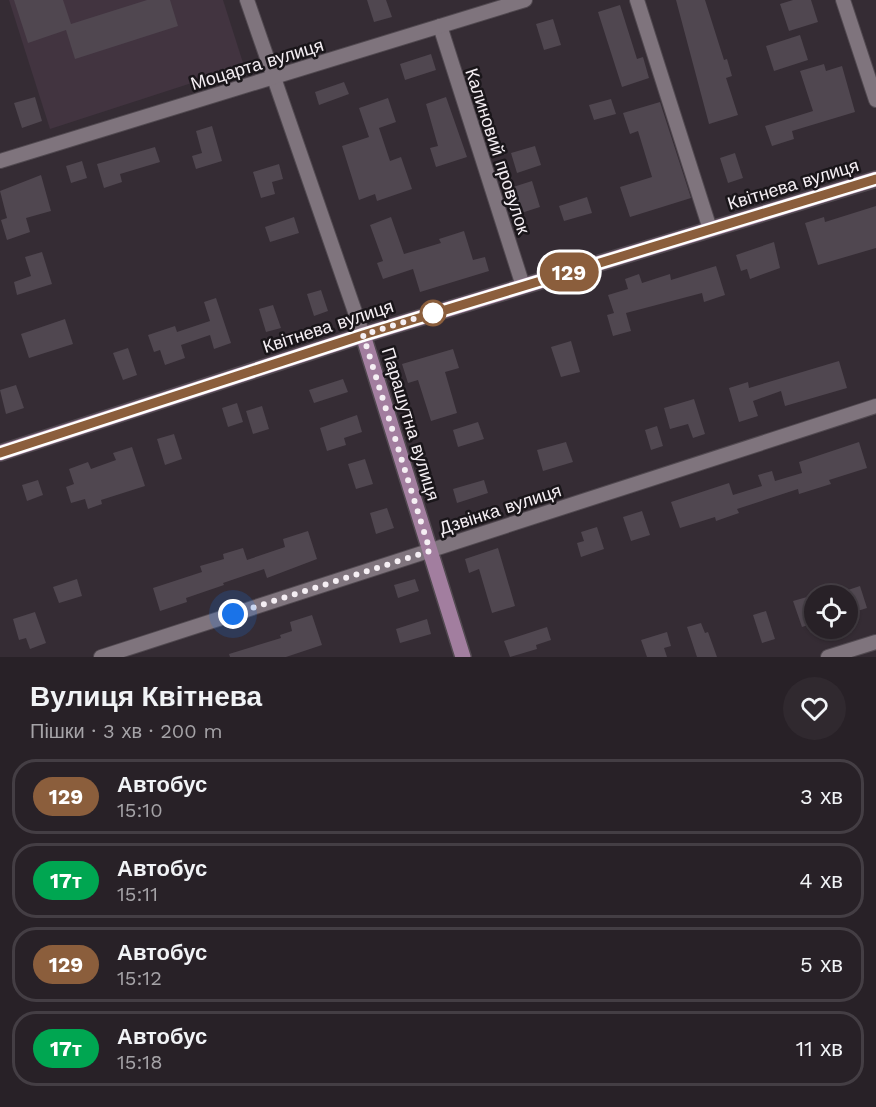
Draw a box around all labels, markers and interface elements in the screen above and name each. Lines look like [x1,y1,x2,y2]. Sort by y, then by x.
street label: Моцарта вулиця [188,34,326,94]
street label: Калиновий провулок [461,66,535,237]
street label: Квітнева вулиця [725,154,861,214]
line badge: 129 [534,252,604,292]
text: 129 [552,260,586,285]
street label: Квітнева вулиця [260,295,396,357]
unlabelled marker [420,300,446,326]
street label: Парашутна вулиця [378,345,444,503]
street label: Дзвінка вулиця [436,479,564,539]
map controls [804,585,858,639]
button: locate [804,585,858,639]
your location [218,599,248,629]
button: heart [783,677,846,740]
text: Вулиця Квітнева [30,680,262,713]
text: Пішки · 3 хв · 200 m [30,719,223,743]
text: Автобус [117,772,207,797]
text: 129 [49,784,83,809]
text: 3 хв [800,784,843,809]
text: 15:10 [117,798,163,822]
text: Автобус [117,856,207,881]
text: 17т [50,868,82,893]
text: 4 хв [799,868,843,893]
text: 15:11 [117,882,158,906]
text: Автобус [117,940,207,965]
text: 129 [49,952,83,977]
text: 5 хв [800,952,843,977]
text: 15:12 [117,966,162,990]
text: Автобус [117,1024,207,1049]
text: 17т [50,1036,82,1061]
text: 11 хв [796,1036,843,1061]
text: 15:18 [117,1050,162,1074]

